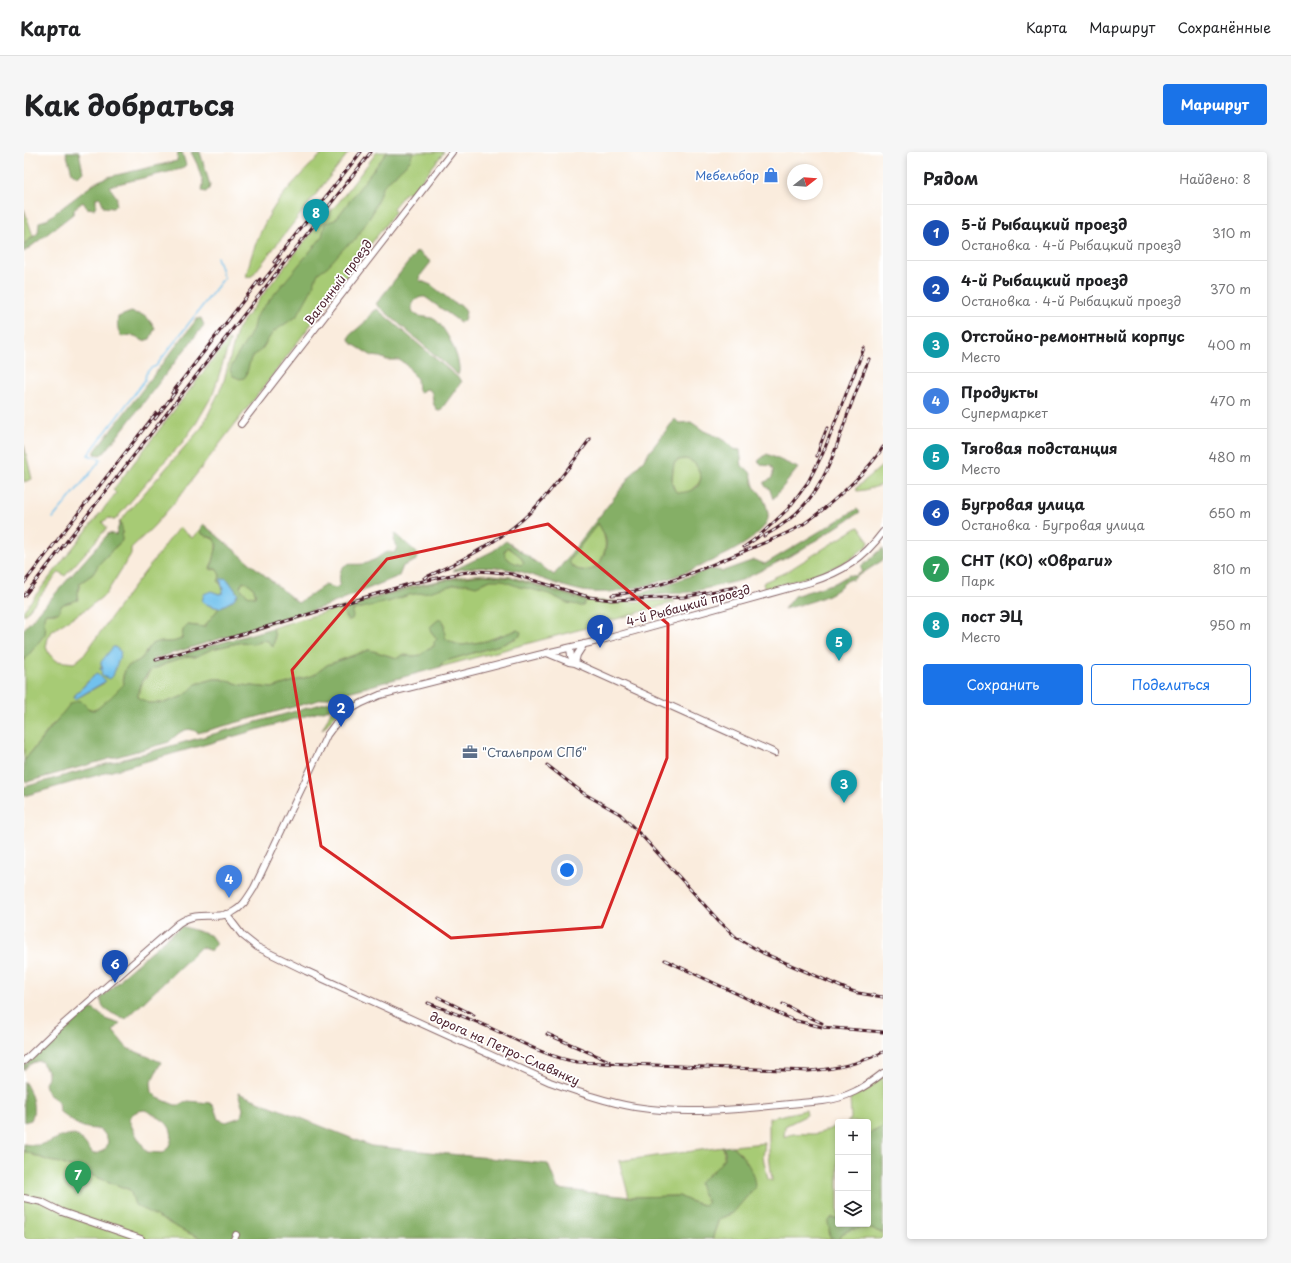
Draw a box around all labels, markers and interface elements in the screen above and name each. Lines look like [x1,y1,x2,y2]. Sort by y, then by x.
text: Карта [20,14,81,42]
text: Карта [1026,17,1067,38]
text: Маршрут [1089,17,1155,38]
text: Сохранённые [1177,17,1271,38]
text: Как добраться [24,83,235,126]
button: Маршрут [1163,84,1267,125]
north arrow [787,164,823,200]
text: Рядом [923,165,978,191]
place label: Мебельбор [695,166,759,184]
shop icon: Мебельбор [762,166,780,184]
text: Найдено: 8 [1179,169,1251,188]
pin: 8 [303,199,329,232]
text: 5-й Рыбацкий проезд [961,212,1127,235]
text: 1 [933,223,939,242]
text: 310 m [1212,223,1251,242]
text: Остановка · 4-й Рыбацкий проезд [961,235,1181,254]
street label: Вагонный проезд [300,236,376,328]
text: 4-й Рыбацкий проезд [961,268,1128,291]
text: 2 [931,279,941,298]
text: 370 m [1210,279,1251,298]
text: Остановка · 4-й Рыбацкий проезд [961,291,1181,310]
text: Отстойно-ремонтный корпус [961,324,1185,347]
text: 3 [932,335,940,354]
text: 400 m [1208,335,1251,354]
text: Место [961,347,1001,366]
text: Продукты [961,380,1038,403]
text: 4 [932,391,940,410]
text: 470 m [1210,391,1251,410]
text: Супермаркет [961,403,1048,422]
text: Тяговая подстанция [961,436,1118,459]
text: 5 [932,447,940,466]
text: 480 m [1209,447,1251,466]
text: Место [961,459,1001,478]
text: Бугровая улица [961,492,1085,515]
text: 6 [931,503,941,522]
text: 650 m [1209,503,1251,522]
text: Остановка · Бугровая улица [961,515,1145,534]
text: СНТ (КО) «Овраги» [961,548,1112,571]
text: 7 [932,559,940,578]
text: 810 m [1213,559,1251,578]
text: Парк [961,571,995,590]
street label: 4-й Рыбацкий проезд [624,580,752,630]
text: пост ЭЦ [961,604,1023,627]
pin: 1 [587,615,613,648]
text: 8 [932,615,940,634]
text: 950 m [1210,615,1251,634]
text: Место [961,627,1001,646]
pin: 5 [826,628,852,661]
button: Сохранить [923,664,1083,705]
button: Поделиться [1091,664,1251,705]
pin: 2 [328,694,354,727]
office icon: "Стальпром СПб" [461,743,479,761]
place label: "Стальпром СПб" [482,743,587,761]
pin: 3 [831,770,857,803]
your location [557,860,577,880]
pin: 4 [216,865,242,898]
pin: 6 [102,950,128,983]
street label: дорога на Петро-Славянку [427,1007,583,1089]
map controls [835,1119,871,1227]
button: + [835,1119,871,1155]
button: − [835,1155,871,1191]
pin: 7 [65,1161,91,1194]
button: layers [835,1191,871,1227]

